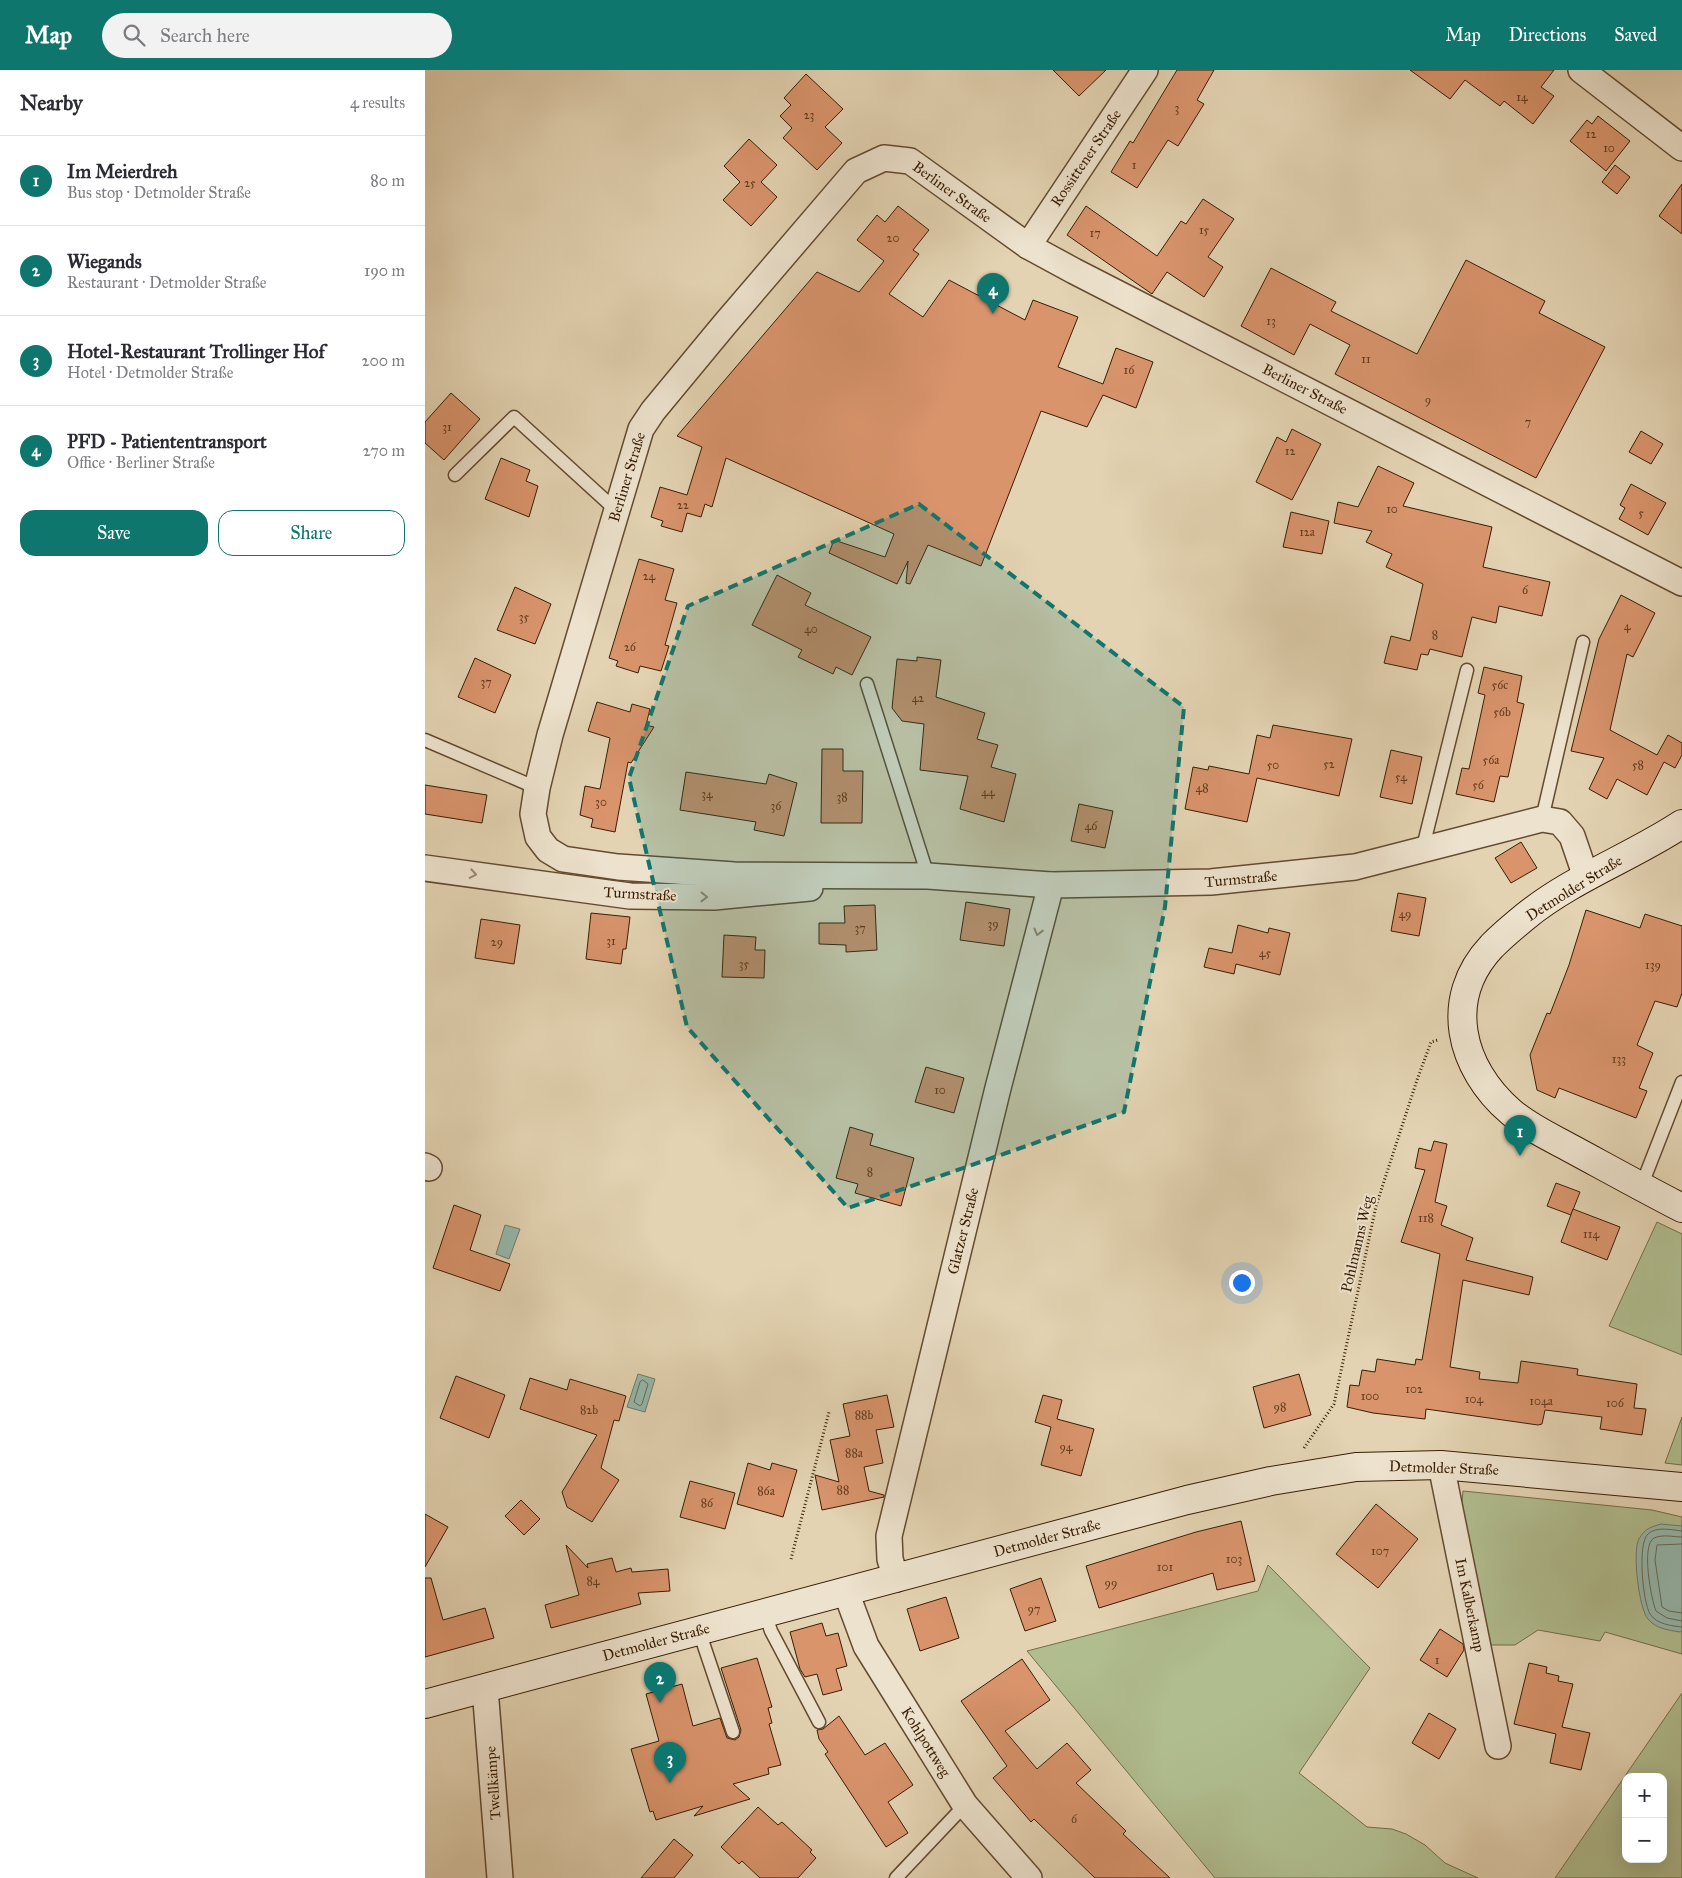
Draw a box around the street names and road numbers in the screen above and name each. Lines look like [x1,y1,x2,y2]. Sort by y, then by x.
street label: Rossittener Straße [1047,106,1125,210]
street label: Berliner Straße [909,157,995,227]
street label: Berliner Straße [1259,360,1351,418]
street label: Berliner Straße [605,430,649,524]
street label: Detmolder Straße [1523,851,1625,925]
street label: Turmstraße [1204,867,1278,891]
street label: Turmstraße [603,883,677,905]
street label: Glatzer Straße [944,1186,982,1276]
street label: Pohlmanns Weg [1337,1193,1377,1294]
street label: Detmolder Straße [1389,1457,1499,1479]
street label: Detmolder Straße [991,1515,1103,1561]
street label: Im Kalberkamp [1451,1556,1489,1654]
street label: Detmolder Straße [600,1619,712,1665]
street label: Kohlpottweg [897,1704,955,1781]
street label: Twellkämpe [481,1746,505,1820]

